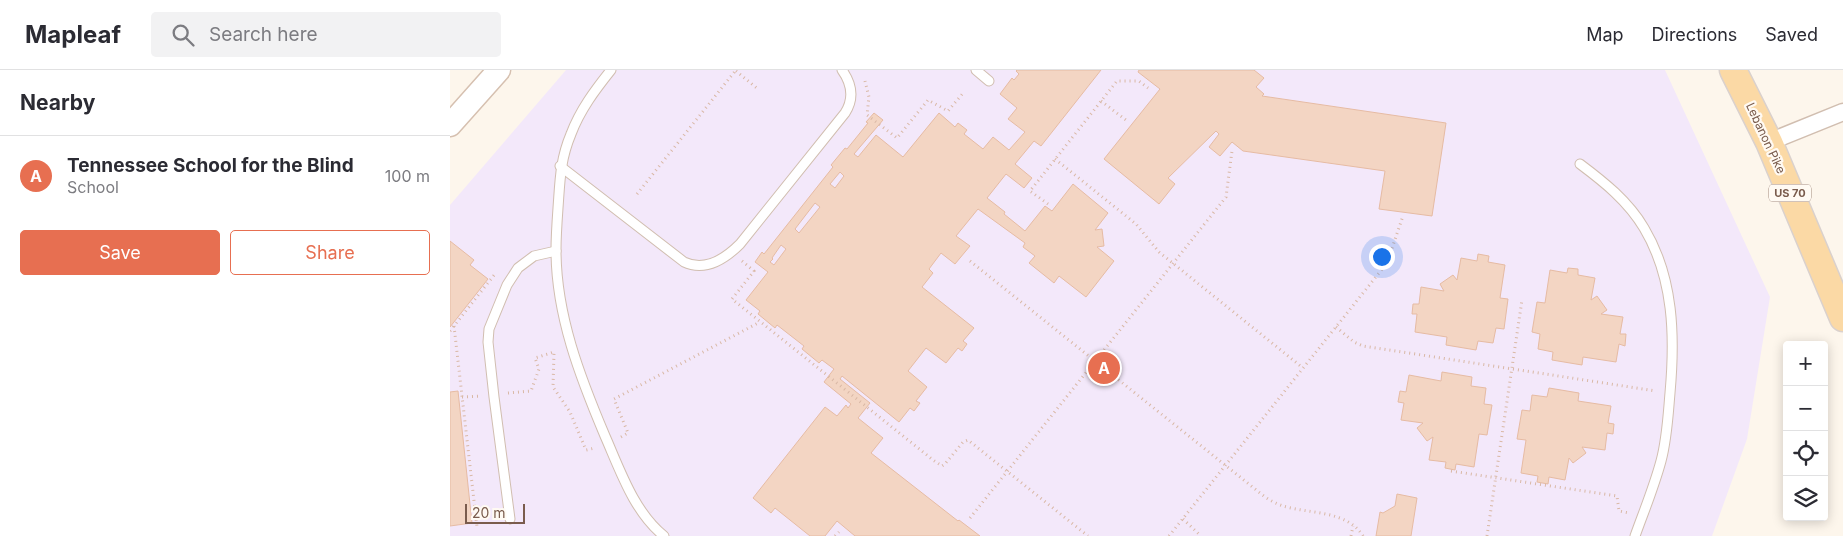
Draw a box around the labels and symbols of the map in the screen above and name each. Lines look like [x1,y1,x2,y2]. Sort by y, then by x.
street label: Lebanon Pike [1743,100,1789,176]
road number: US 70 [1769,185,1811,202]
your location [1369,244,1395,270]
pin: A [1088,349,1120,387]
scale bar [465,501,525,524]

